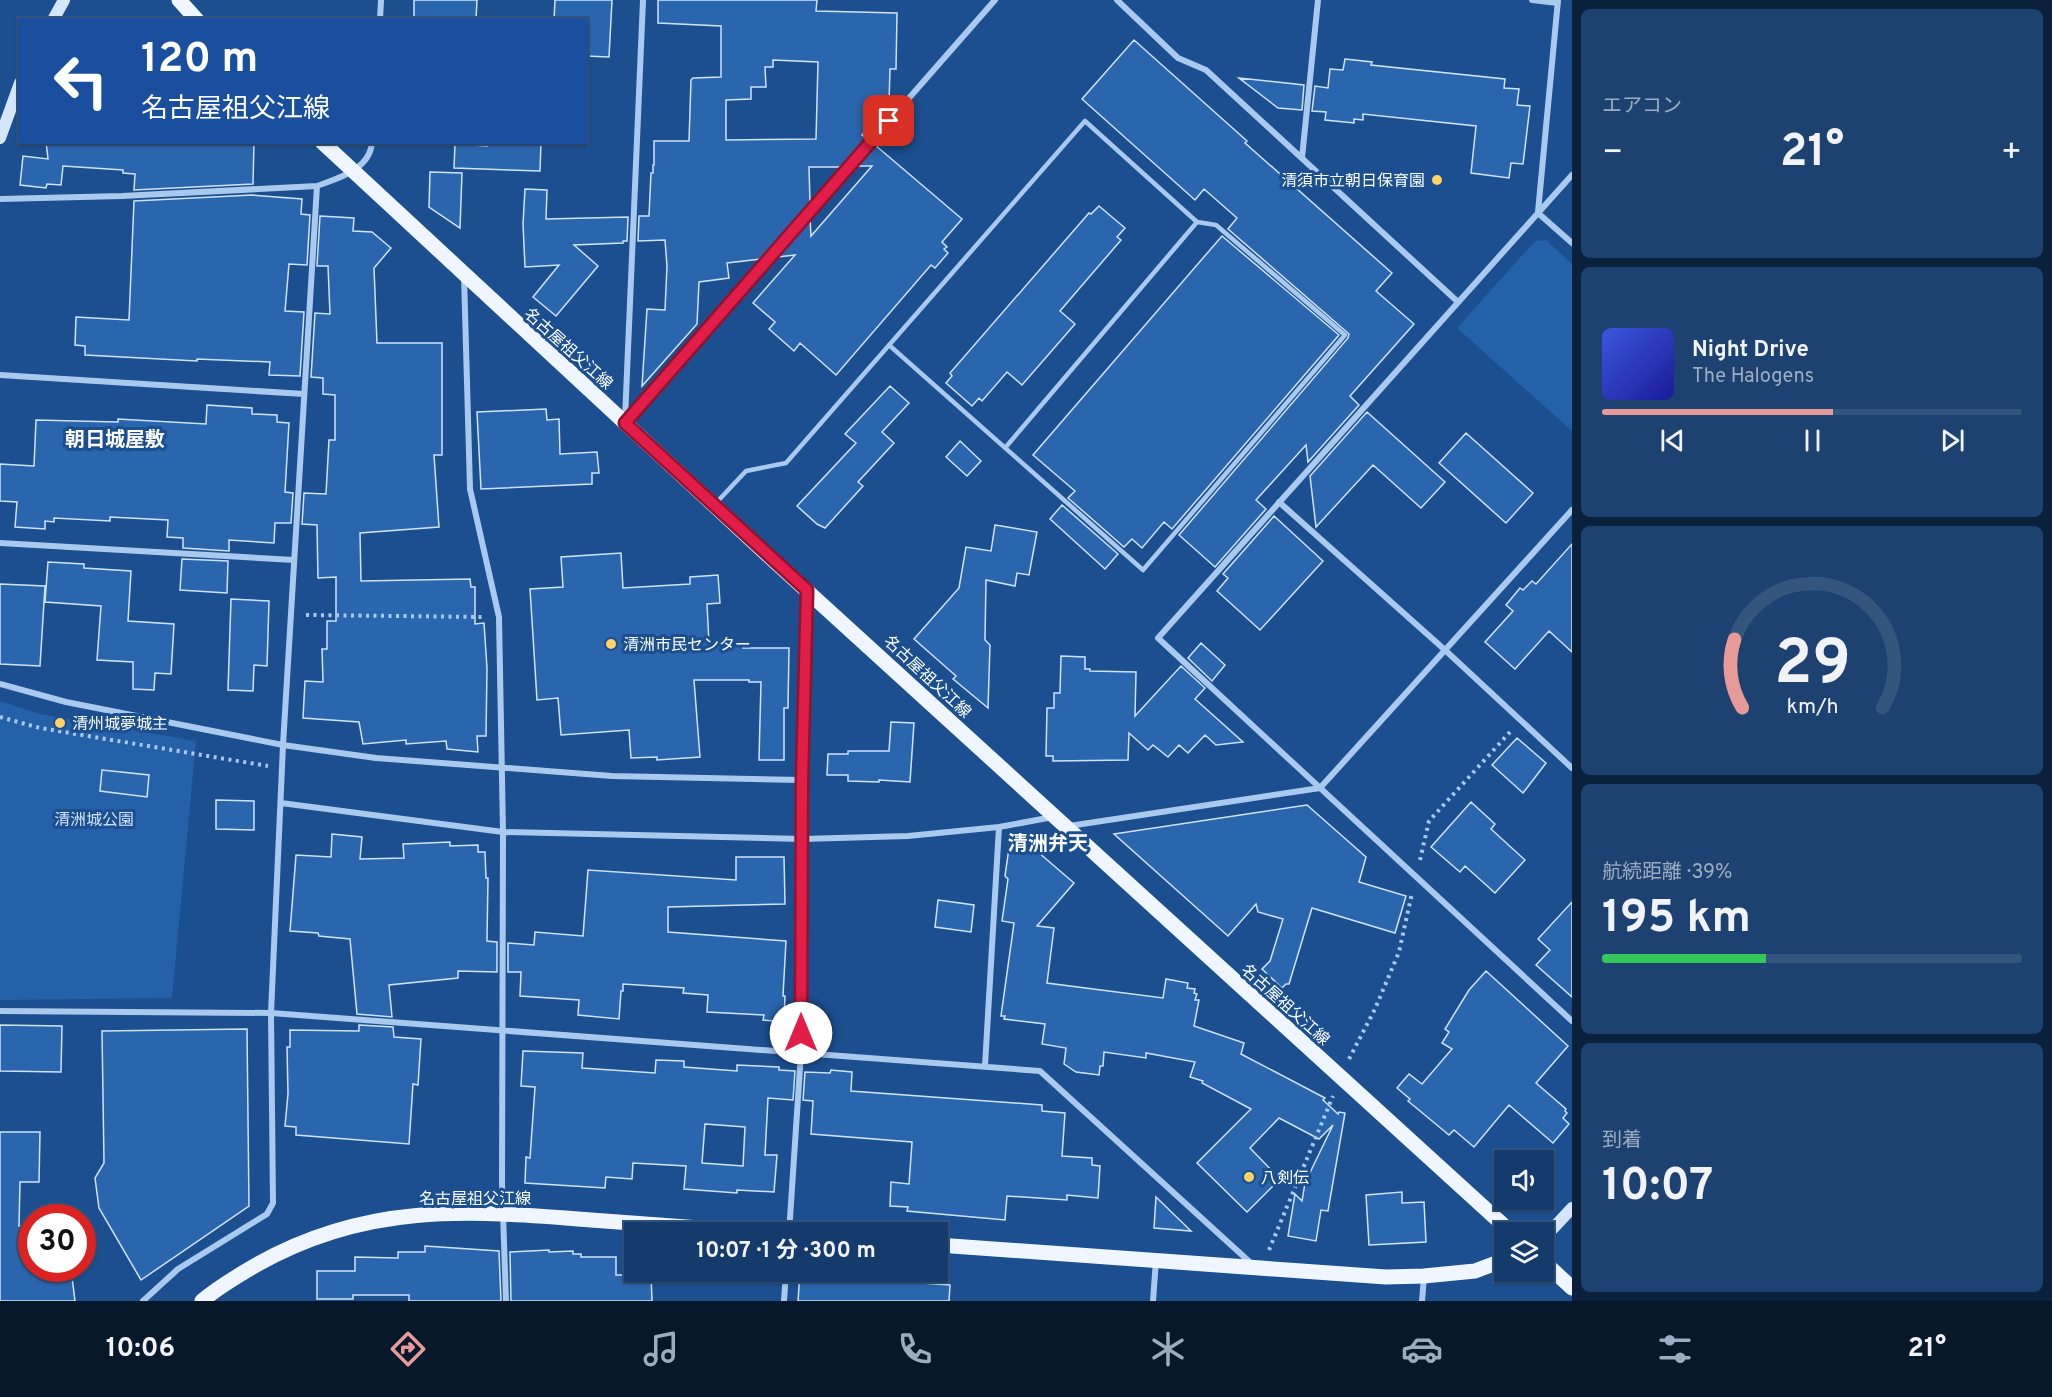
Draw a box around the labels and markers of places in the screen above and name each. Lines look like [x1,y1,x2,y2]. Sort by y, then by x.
pin [863,95,914,146]
place label: 清須市立朝日保育園 [1281,172,1425,192]
marker: 清須市立朝日保育園 [1430,173,1444,187]
place label: 清洲市民センター [623,636,751,656]
marker: 清洲市民センター [604,637,618,651]
place label: 清州城夢城主 [72,715,168,735]
marker: 清州城夢城主 [53,716,67,730]
place label: 八剣伝 [1261,1169,1309,1189]
marker: 八剣伝 [1242,1170,1256,1184]

